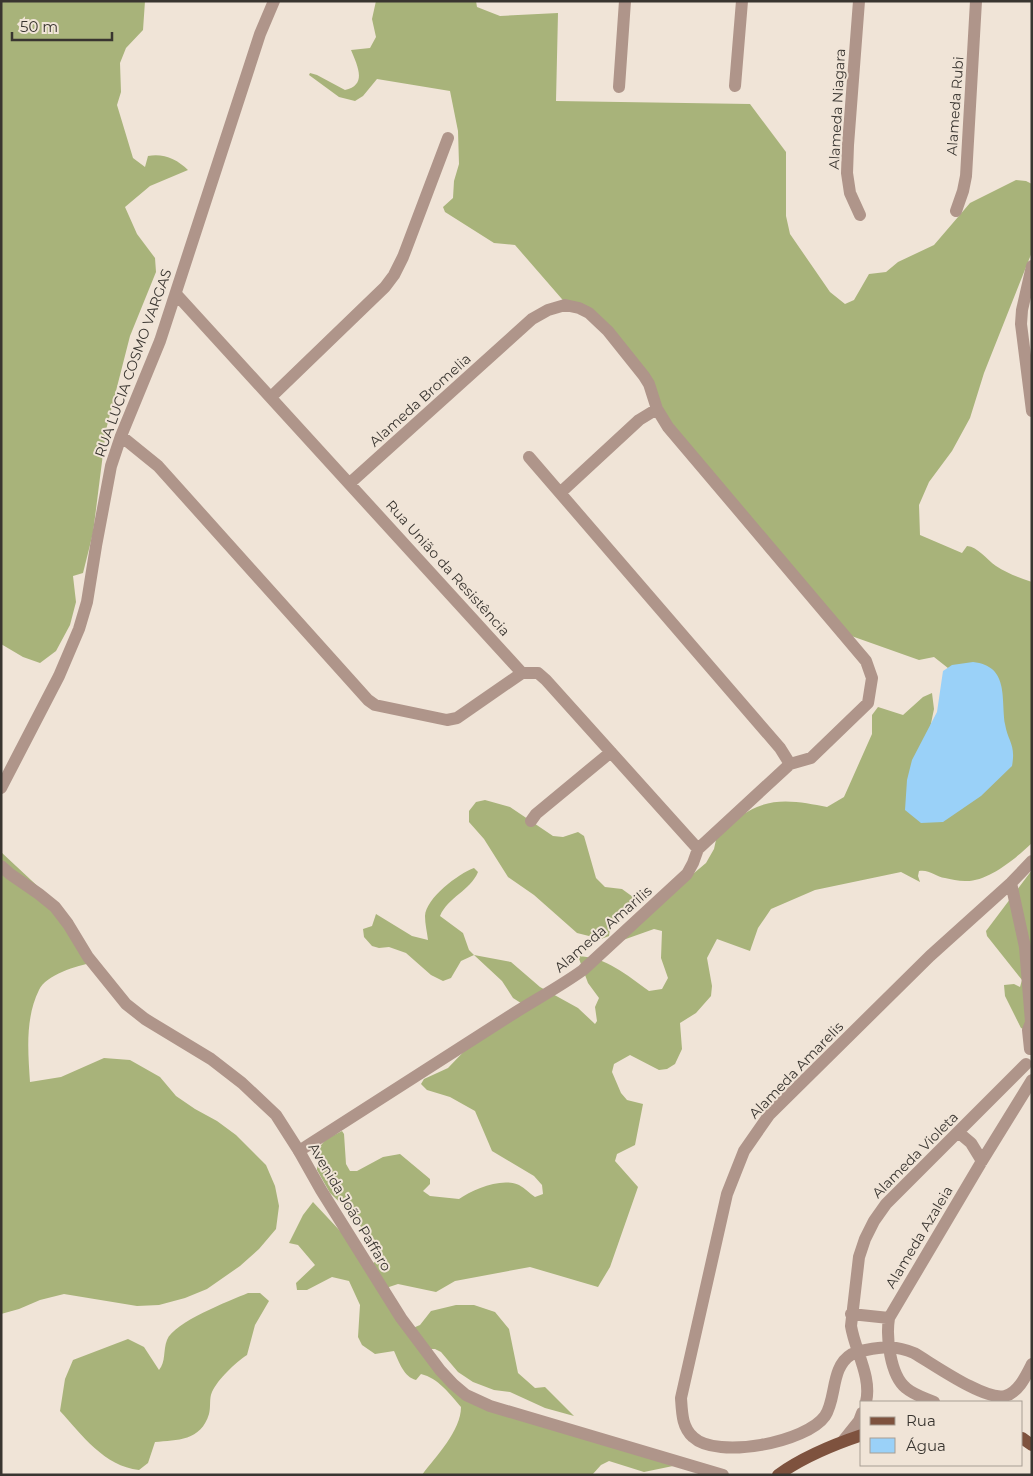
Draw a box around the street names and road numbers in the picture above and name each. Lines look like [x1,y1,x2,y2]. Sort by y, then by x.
street label: Alameda Niagara [825,48,849,170]
street label: Alameda Rubi [943,56,967,156]
street label: RUA LUCIA COSMO VARGAS [90,266,176,460]
street label: Alameda Bromelia [365,350,475,450]
street label: Rua União da Resistência [382,496,514,640]
street label: Alameda Amarilis [550,882,656,976]
street label: Alameda Amarelis [745,1018,847,1122]
street label: Alameda Violeta [868,1108,962,1202]
street label: Avenida João Paffaro [305,1140,396,1275]
street label: Alameda Azaleia [881,1182,957,1292]

